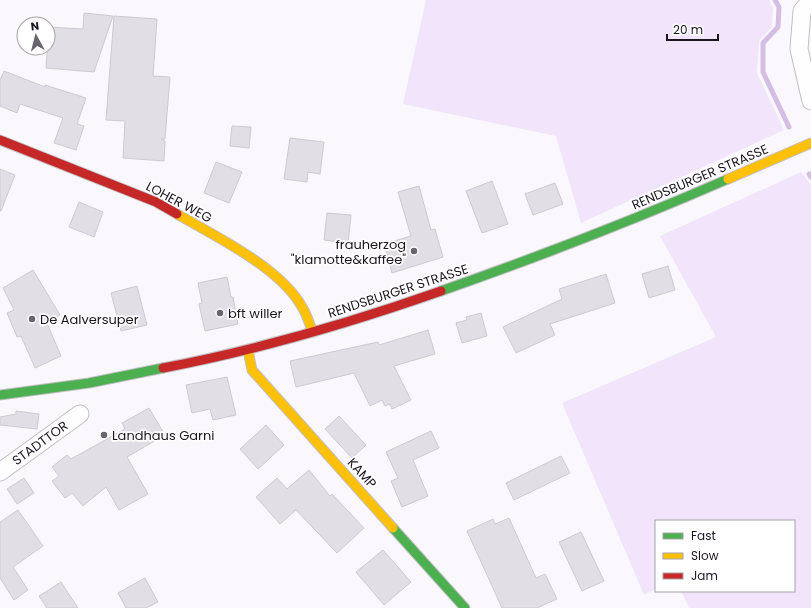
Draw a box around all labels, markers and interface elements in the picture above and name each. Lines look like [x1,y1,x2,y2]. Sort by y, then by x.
north arrow [16,16,56,56]
scale bar [667,16,718,42]
text: N [30,18,40,35]
text: 20 m [673,21,703,38]
street label: RENDSBURGER STRASSE [629,140,771,214]
street label: LOHER WEG [143,177,215,227]
place label: frauherzog "klamotte&kaffee" [291,235,406,269]
marker: frauherzog "klamotte&kaffee" [409,246,419,256]
street label: RENDSBURGER STRASSE [325,259,471,323]
place label: bft willer [228,304,283,323]
marker: bft willer [215,308,225,318]
place label: De Aalversuper [40,310,139,329]
marker: De Aalversuper [27,314,37,324]
street label: STADTTOR [8,416,72,470]
place label: Landhaus Garni [112,426,214,445]
marker: Landhaus Garni [99,430,109,440]
street label: KAMP [343,454,381,493]
legend [655,520,795,592]
text: Fast [691,527,716,544]
text: Slow [691,547,719,564]
text: Jam [691,567,718,584]

